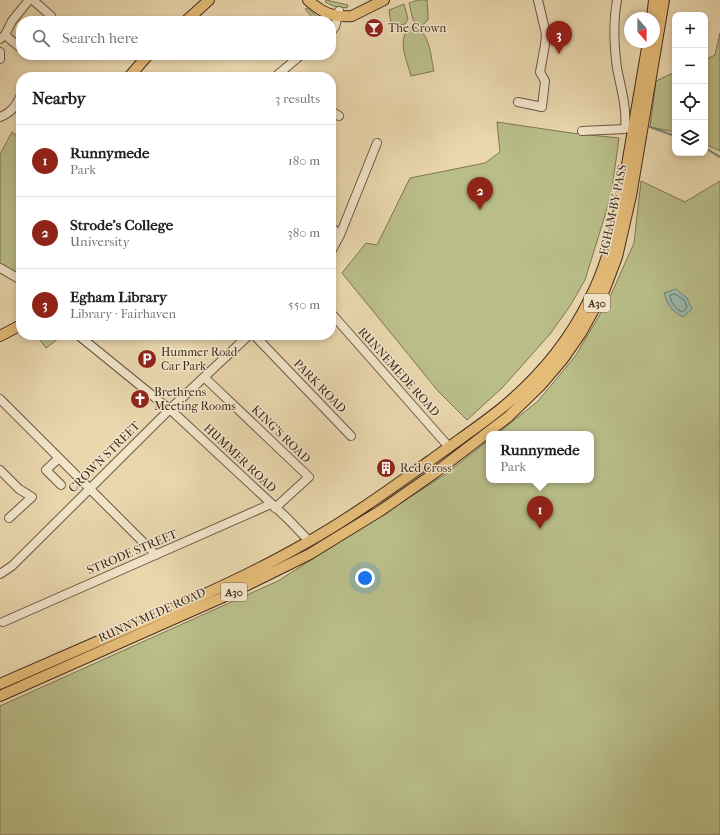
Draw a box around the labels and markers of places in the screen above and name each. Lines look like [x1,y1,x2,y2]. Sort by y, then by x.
bar icon: The Crown [363,17,385,39]
place label: The Crown [388,21,446,35]
pin: 3 [546,21,572,54]
pin: 2 [467,177,493,210]
place label: Hummer Road Car Park [161,345,238,373]
parking icon: Hummer Road Car Park [136,348,158,370]
place label: Brethrens Meeting Rooms [154,385,236,413]
church icon: Brethrens Meeting Rooms [129,388,151,410]
building icon: Red Cross [375,457,397,479]
place label: Red Cross [400,461,452,475]
pin: 1 [527,496,553,529]

